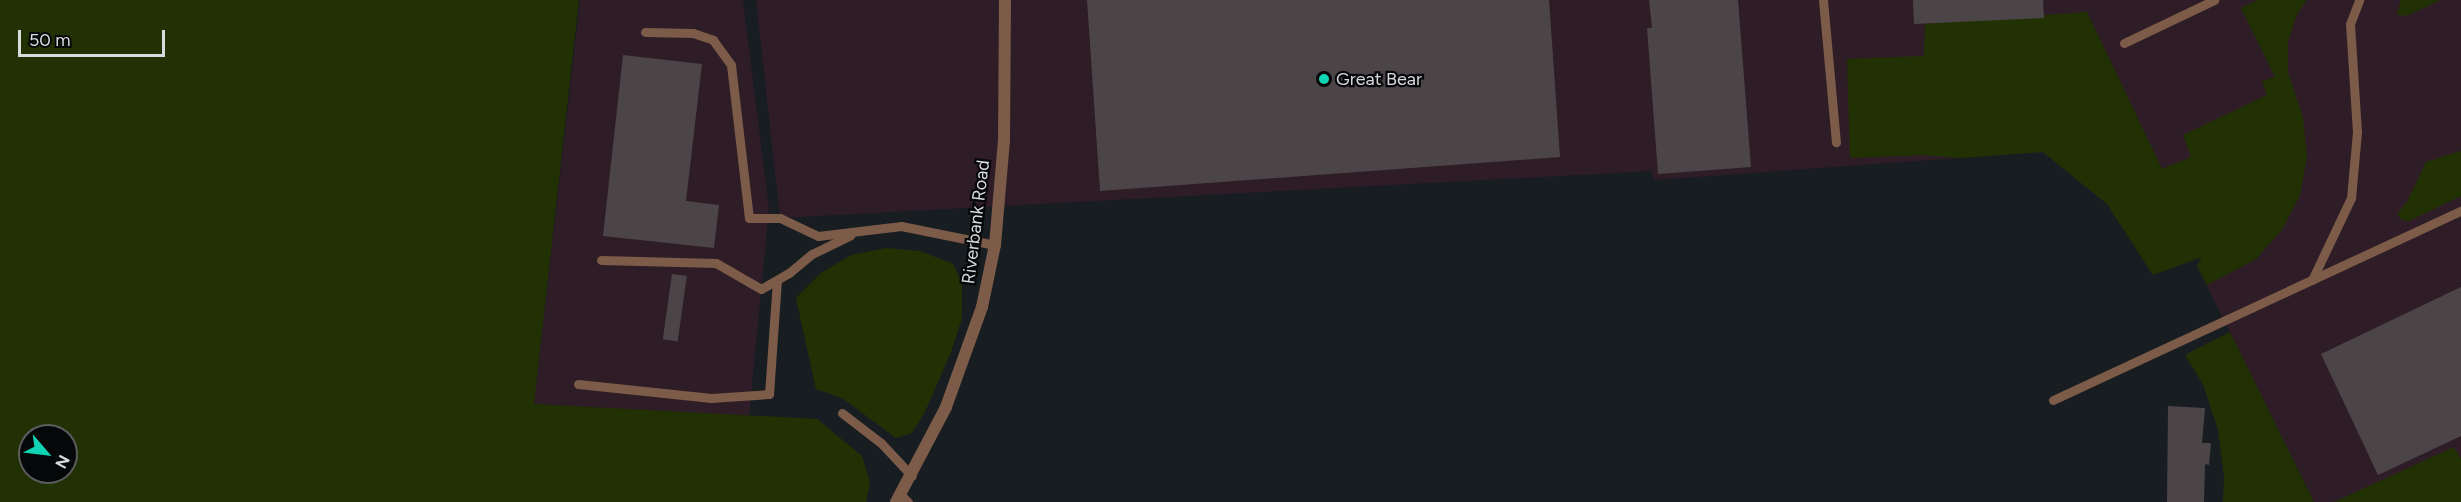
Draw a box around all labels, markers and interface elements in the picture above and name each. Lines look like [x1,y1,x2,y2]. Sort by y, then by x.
scale bar [21,18,168,56]
text: 50 m [29,29,71,51]
place label: Great Bear [1336,68,1422,90]
marker: Great Bear [1317,72,1331,86]
street label: Riverbank Road [958,159,994,285]
north arrow [18,424,78,484]
text: N [51,452,74,472]

